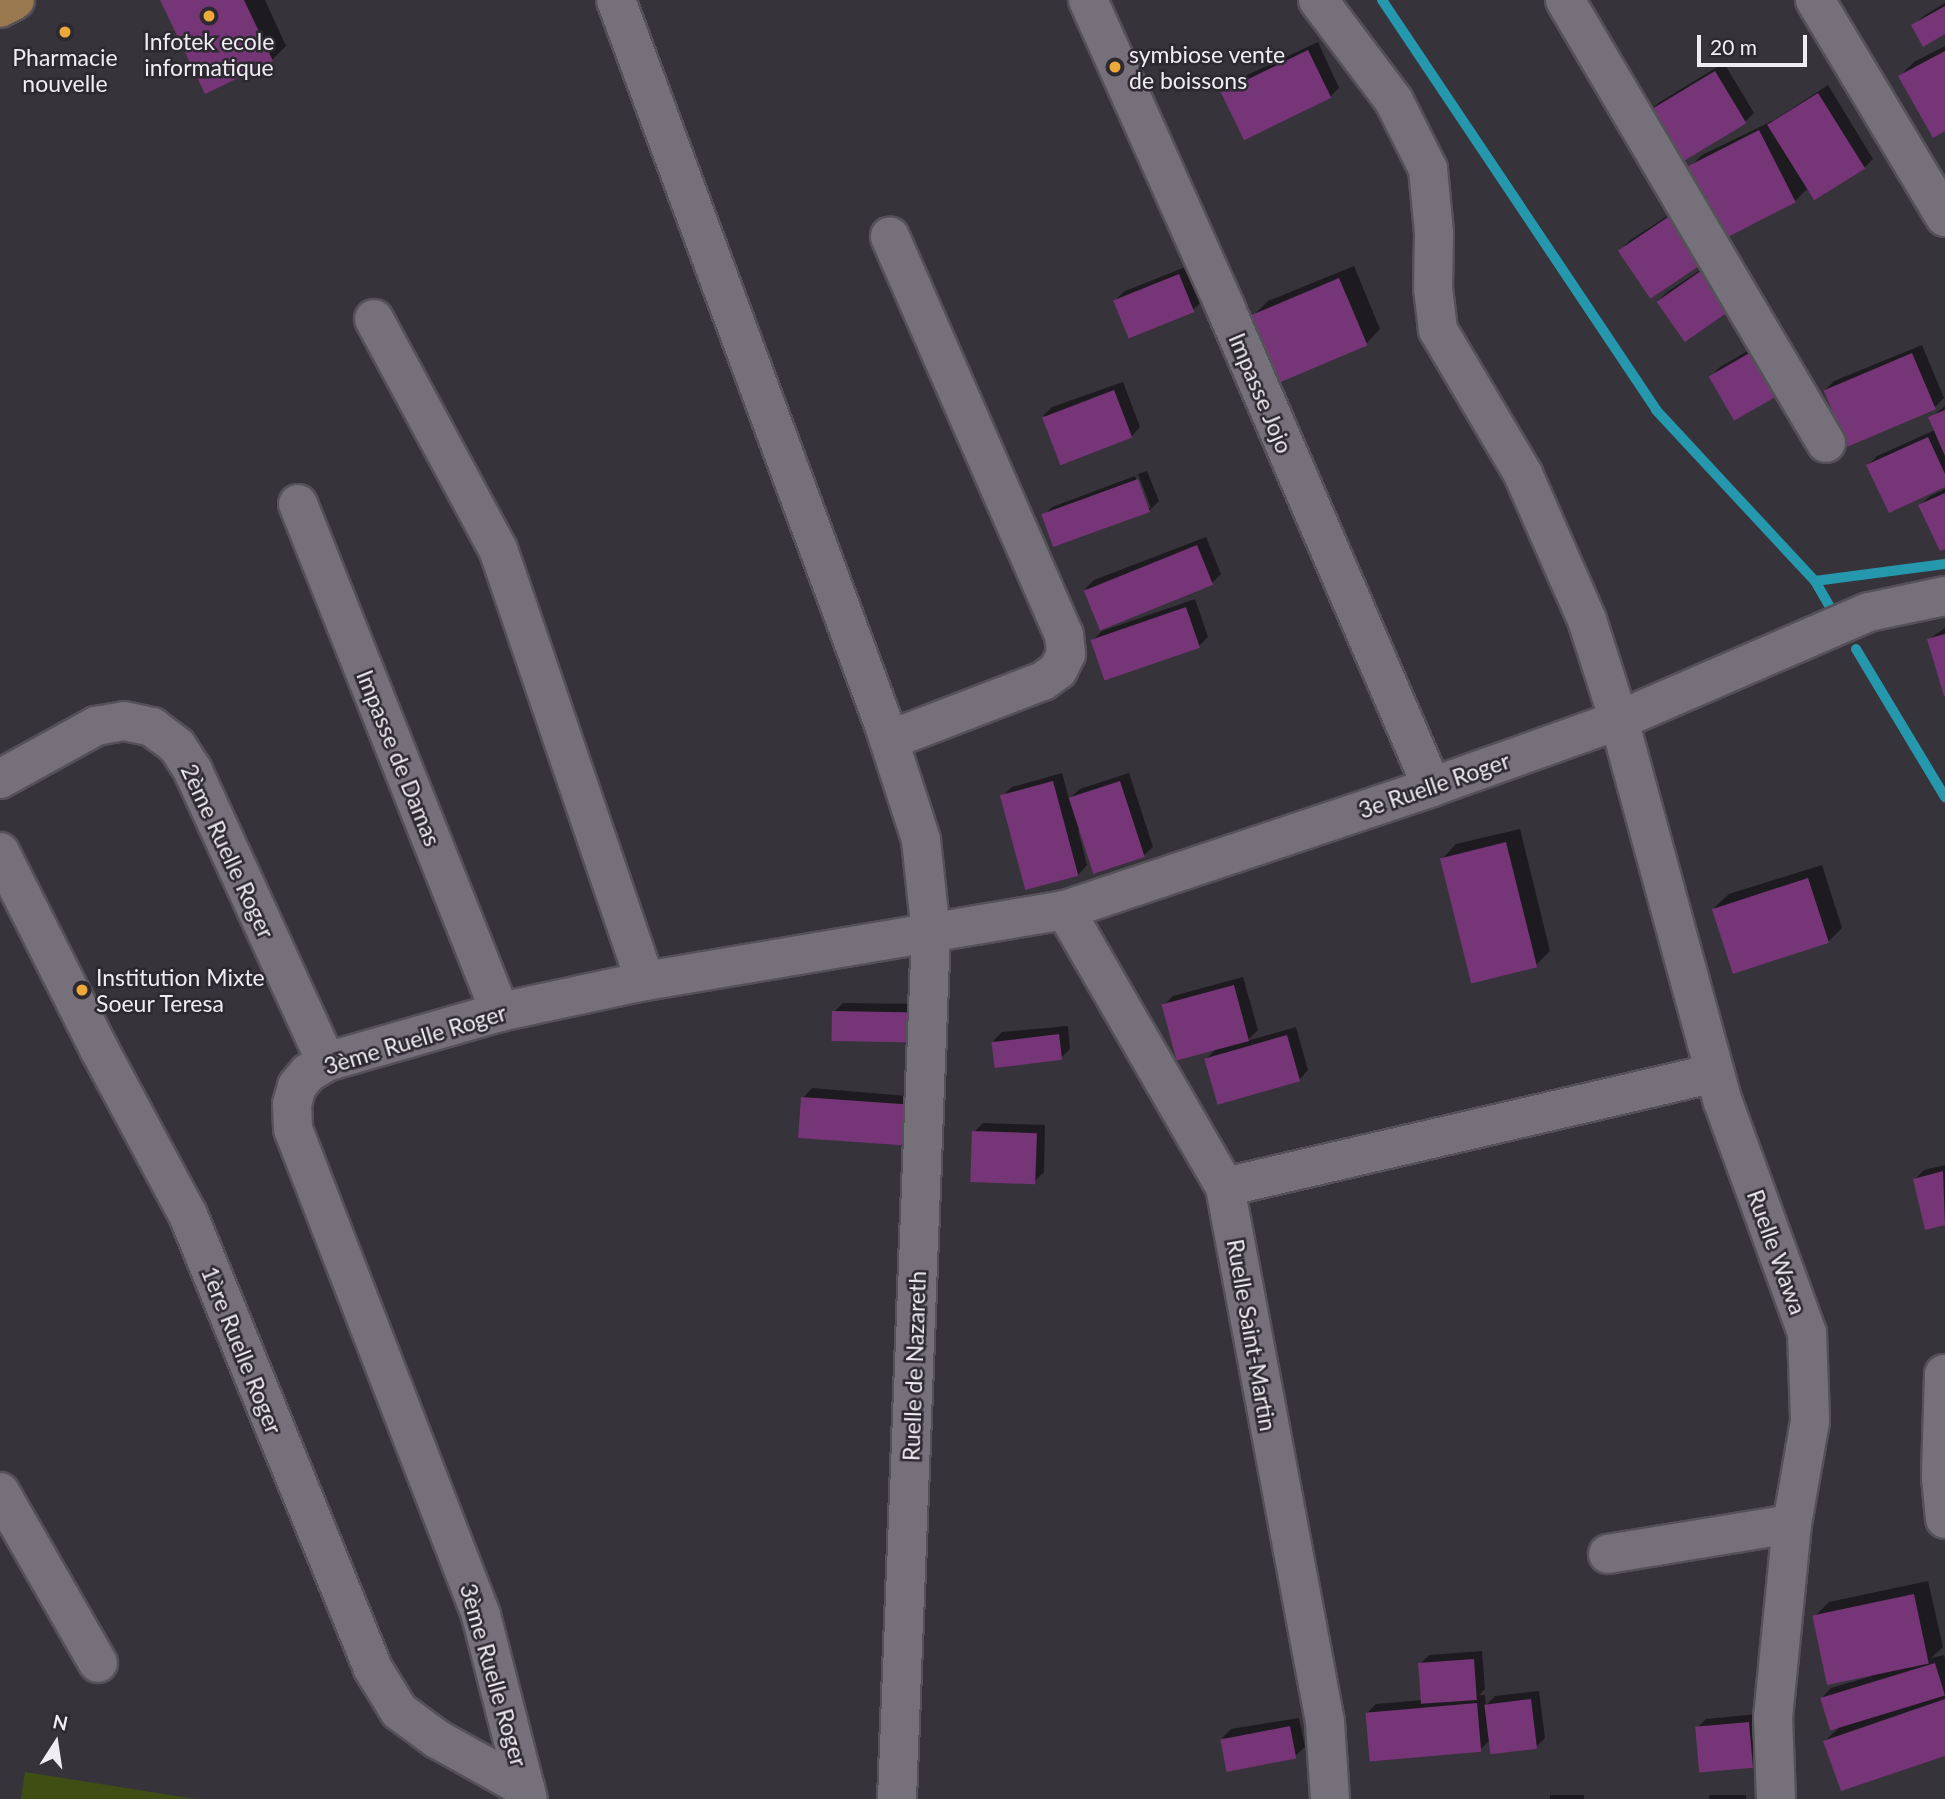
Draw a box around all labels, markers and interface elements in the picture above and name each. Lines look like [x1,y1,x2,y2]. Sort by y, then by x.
marker: Infotek ecole informatique [201,8,217,24]
scale bar [1700,21,1810,65]
marker: Pharmacie nouvelle [57,24,73,40]
place label: Infotek ecole informatique [144,27,274,81]
text: 20 m [1710,34,1757,59]
place label: symbiose vente de boissons [1129,40,1286,94]
place label: Pharmacie nouvelle [12,43,118,97]
marker: symbiose vente de boissons [1107,59,1123,75]
street label: Impasse Jojo [1223,329,1299,457]
street label: Impasse de Damas [351,666,447,850]
street label: 3e Ruelle Roger [1355,746,1513,824]
street label: 2ème Ruelle Roger [176,759,280,943]
place label: Institution Mixte Soeur Teresa [96,963,265,1017]
marker: Institution Mixte Soeur Teresa [74,982,90,998]
street label: 3ème Ruelle Roger [321,998,509,1080]
street label: Ruelle Wawa [1742,1186,1812,1318]
street label: Ruelle Saint-Martin [1222,1237,1282,1433]
street label: 1ère Ruelle Roger [196,1262,288,1438]
street label: Ruelle de Nazareth [897,1270,931,1462]
street label: 3ème Ruelle Roger [455,1580,533,1770]
north arrow [21,1708,91,1778]
text: N [51,1709,70,1735]

